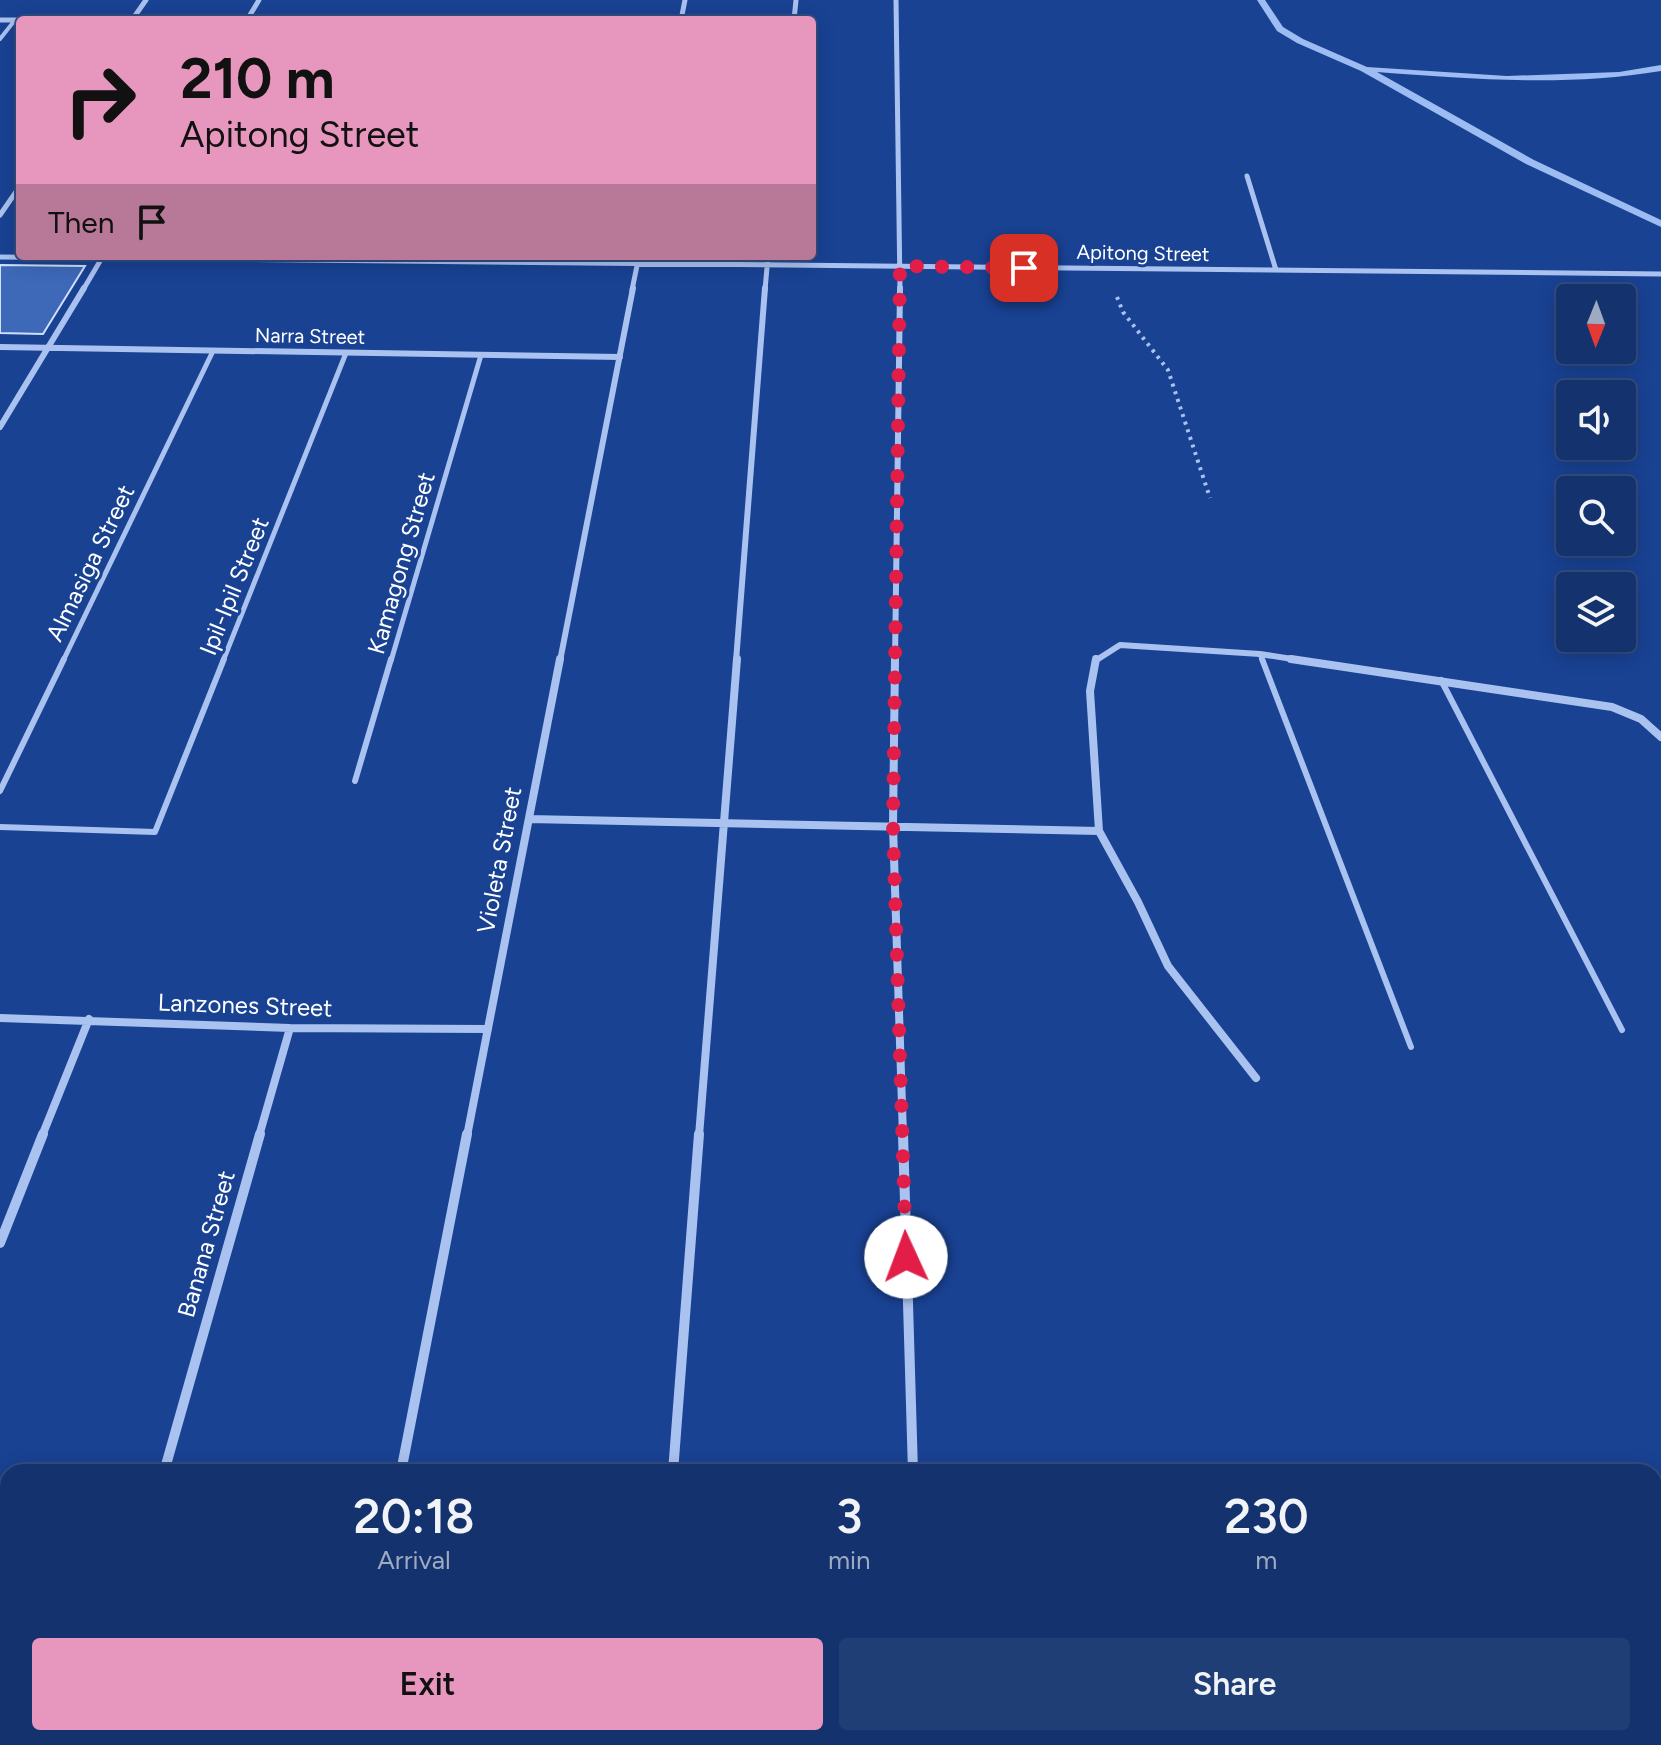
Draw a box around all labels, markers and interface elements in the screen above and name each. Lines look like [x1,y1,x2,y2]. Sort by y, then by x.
text: 210 m [180,45,335,112]
icon: right [48,48,152,152]
text: Apitong Street [180,113,419,156]
icon: arrive [130,200,174,244]
text: Then [48,204,114,241]
pin [990,234,1058,302]
street label: Apitong Street [1076,240,1210,266]
icon: arrive [1002,246,1046,290]
north arrow [1556,284,1636,364]
map controls [1556,284,1636,652]
street label: Narra Street [255,323,365,349]
button: sound [1556,380,1636,460]
street label: Kamagong Street [361,469,441,657]
button: search [1556,476,1636,556]
street label: Almasiga Street [40,480,140,646]
street label: Ipil-Ipil Street [193,513,275,659]
button: layers [1556,572,1636,652]
street label: Violeta Street [471,784,527,936]
street label: Lanzones Street [157,987,333,1023]
street label: Banana Street [171,1167,241,1321]
position arrow [864,1215,948,1299]
text: 20:18 [353,1487,475,1545]
text: 3 [836,1487,863,1545]
text: 230 [1224,1487,1309,1545]
text: Arrival [377,1544,451,1576]
text: min [828,1544,871,1576]
text: m [1255,1544,1277,1576]
button: Exit [32,1638,823,1730]
button: Share [839,1638,1630,1730]

